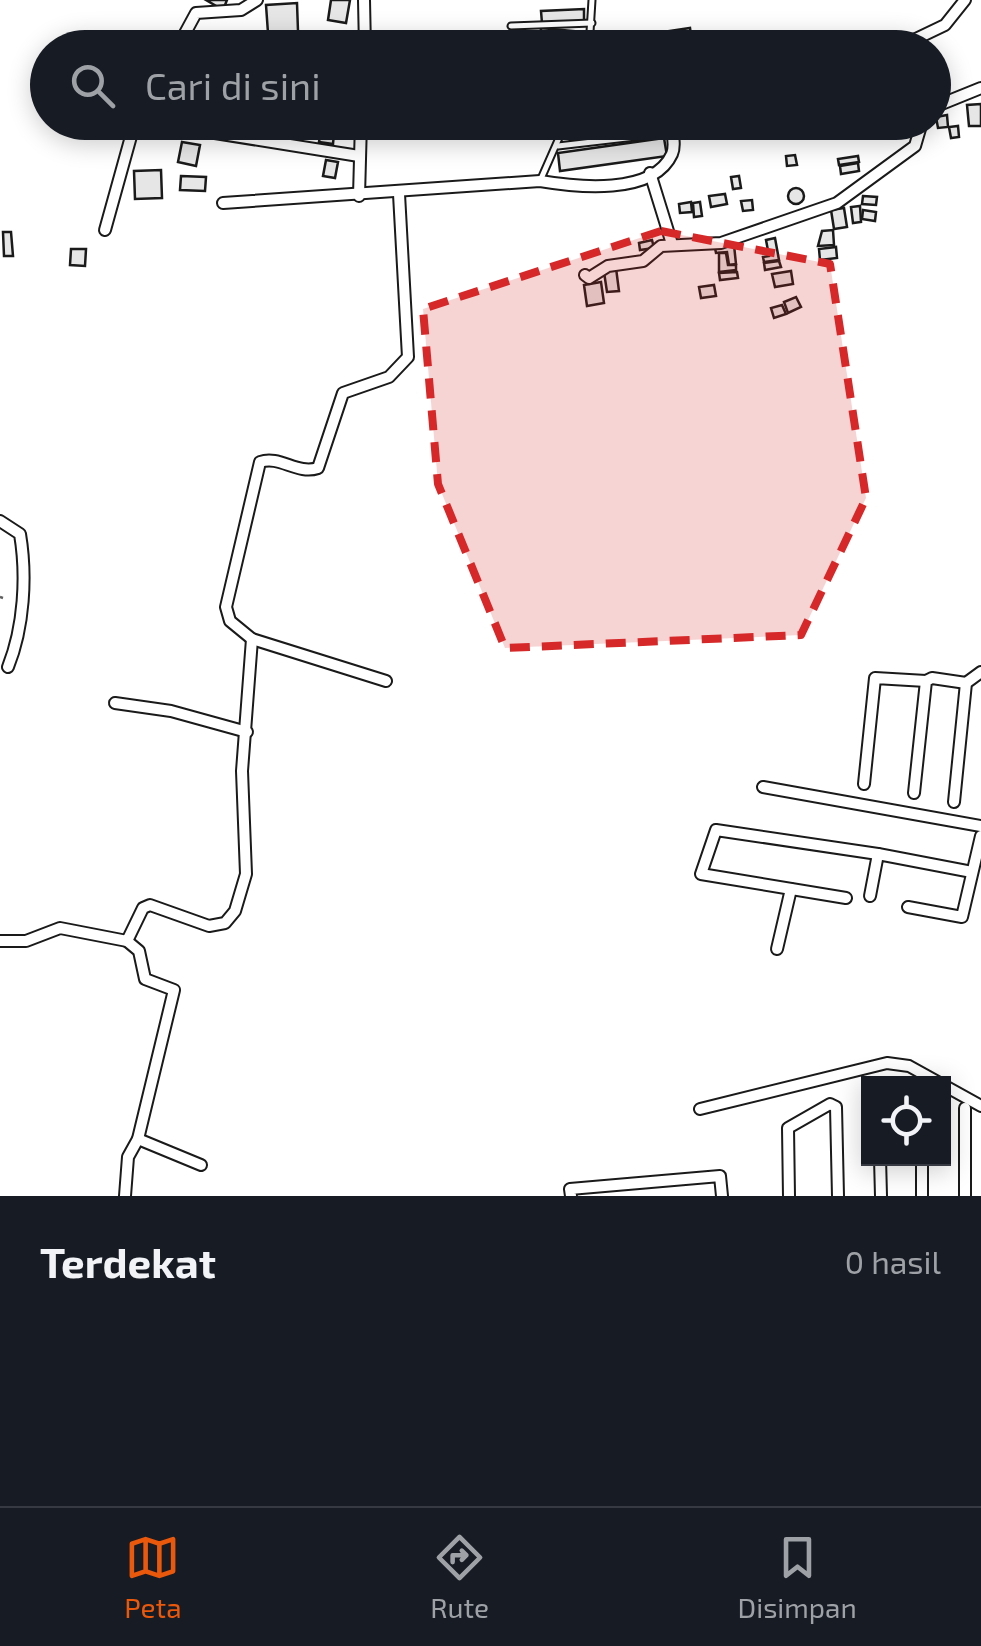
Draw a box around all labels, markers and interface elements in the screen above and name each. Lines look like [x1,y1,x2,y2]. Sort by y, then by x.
search box [30,30,951,140]
icon: search [65,58,120,113]
text: Cari di sini [145,62,321,108]
map controls [861,1076,951,1166]
button: locate [861,1076,951,1166]
text: Terdekat [40,1236,216,1286]
text: 0 hasil [845,1242,941,1280]
tab: Peta [124,1530,182,1624]
tab: Rute [430,1530,489,1624]
tab: Disimpan [738,1530,857,1624]

